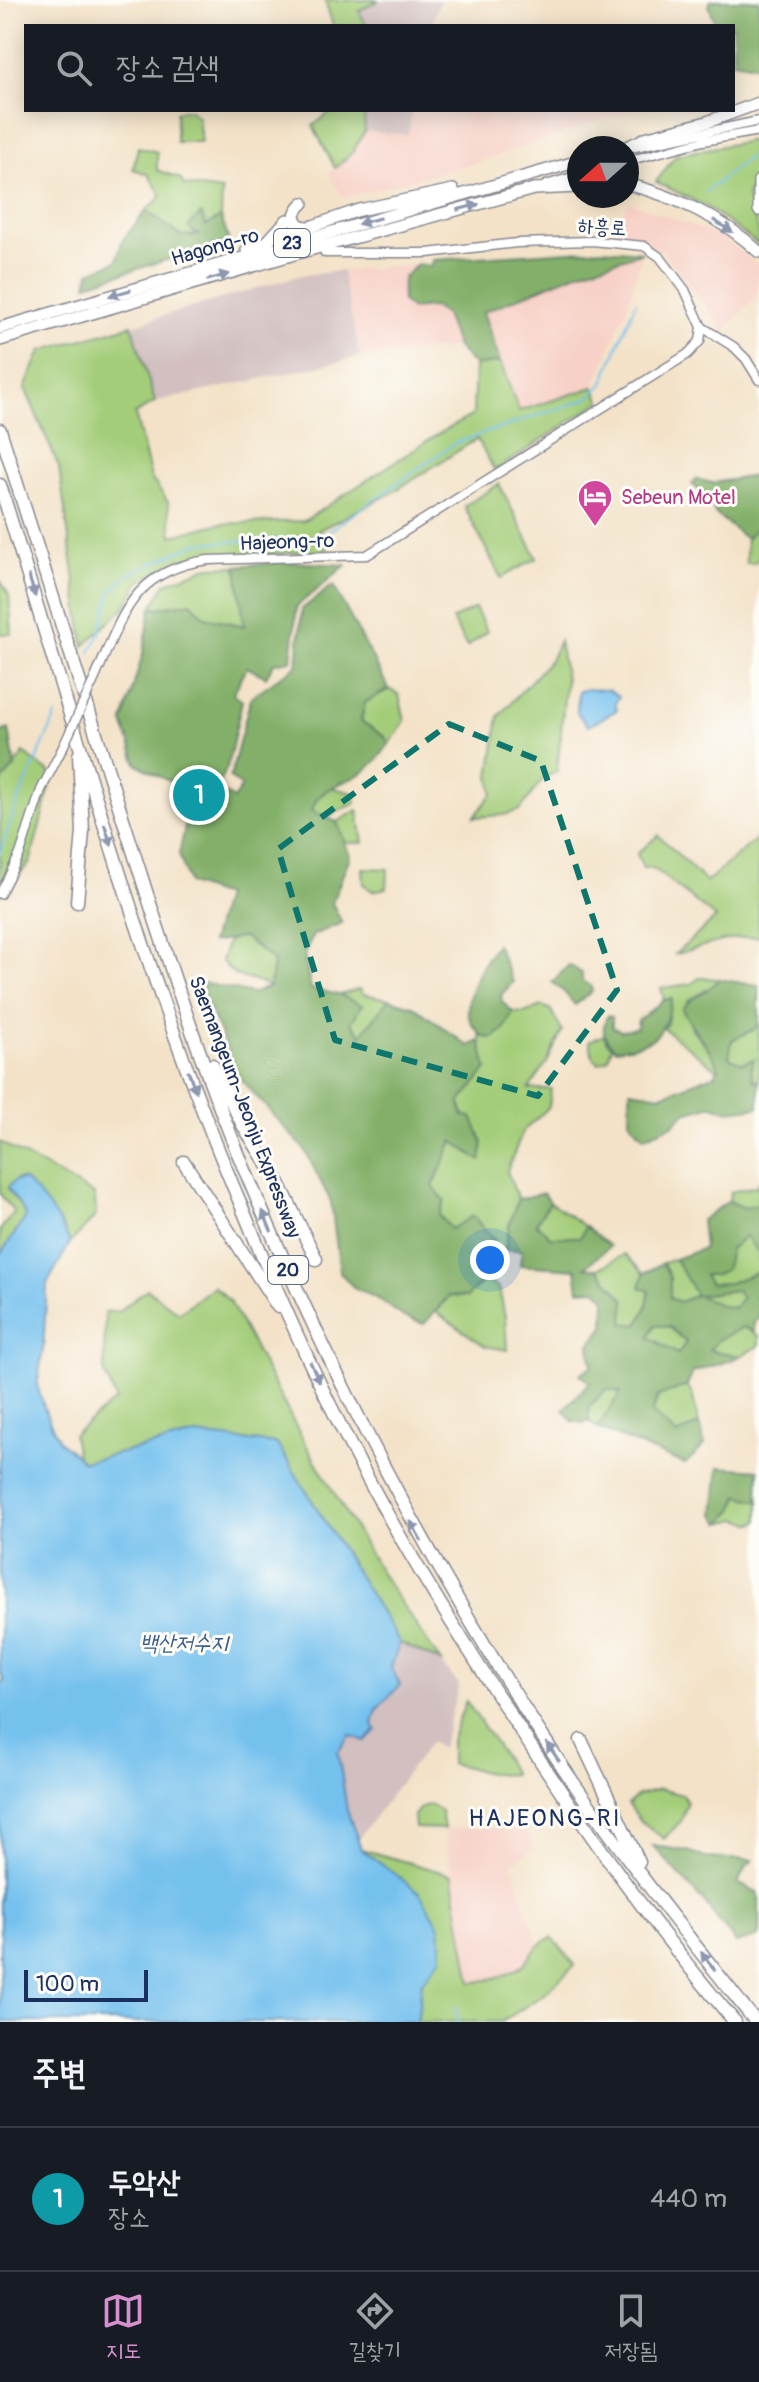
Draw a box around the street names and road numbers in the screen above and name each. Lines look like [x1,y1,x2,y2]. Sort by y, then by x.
street label: 하흥로 [577,213,627,241]
street label: Hagong-ro [168,223,262,271]
road number: 23 [274,229,310,257]
street label: Hajeong-ro [239,528,335,556]
street label: Saemangeum-Jeonju Expressway [183,972,307,1242]
road number: 20 [268,1256,308,1284]

